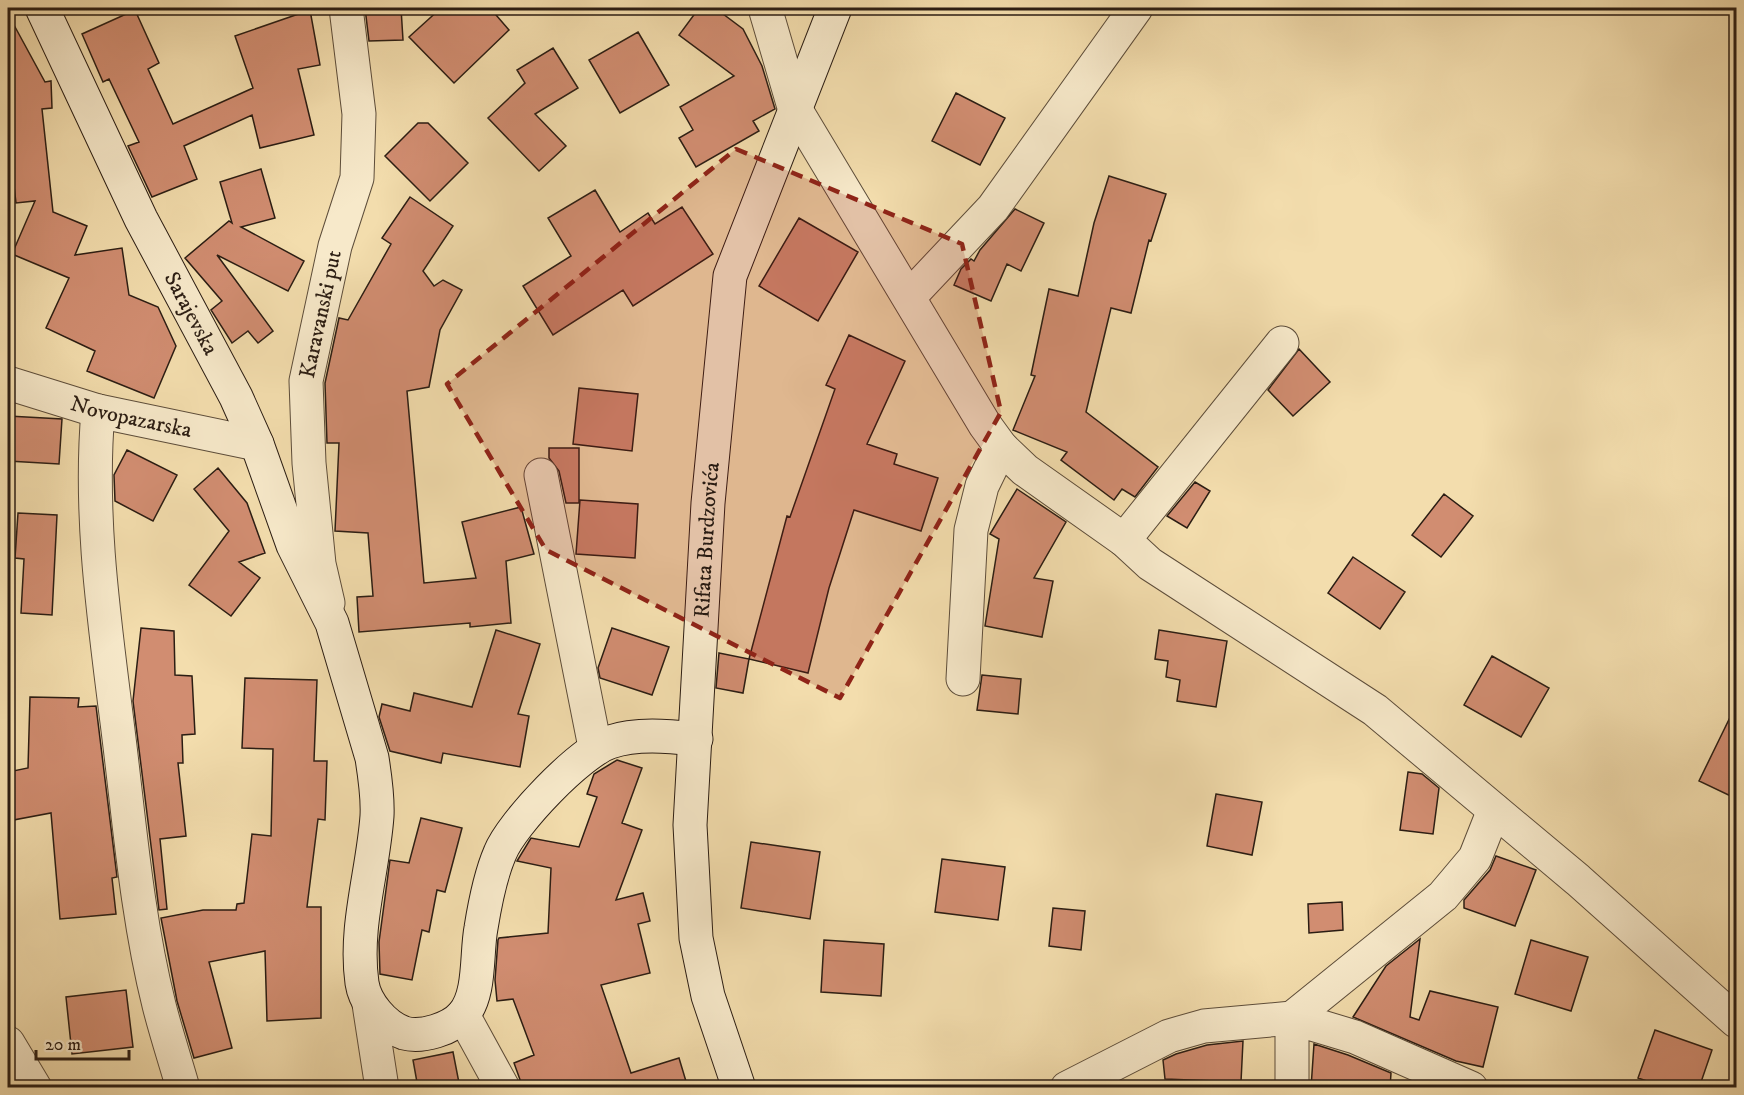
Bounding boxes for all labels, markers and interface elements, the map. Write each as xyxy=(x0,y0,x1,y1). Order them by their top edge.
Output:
street label: Karavanski put xyxy=(293,248,347,381)
street label: Sarajevska xyxy=(158,267,225,360)
street label: Novopazarska xyxy=(67,390,195,444)
street label: Rifata Burdzovića xyxy=(688,460,725,619)
scale bar xyxy=(36,1023,129,1061)
text: 20 m xyxy=(45,1034,81,1056)

